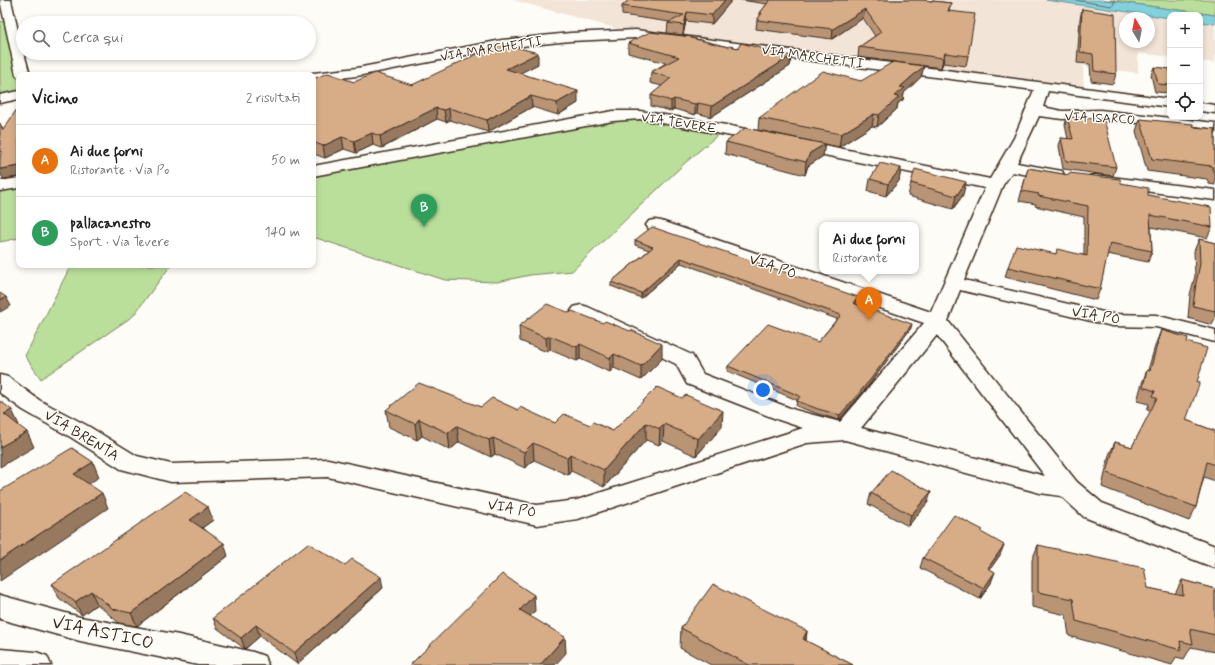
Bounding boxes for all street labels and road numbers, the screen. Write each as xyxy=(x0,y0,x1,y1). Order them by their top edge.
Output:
street label: VIA MARCHETTI xyxy=(439,33,544,66)
street label: VIA MARCHETTI xyxy=(761,42,865,73)
street label: VIA ISARCO xyxy=(1064,108,1136,129)
street label: VIA TEVERE xyxy=(640,109,718,138)
street label: VIA PO xyxy=(746,250,799,284)
street label: VIA PO xyxy=(1070,302,1122,330)
street label: VIA BRENTA xyxy=(40,406,123,466)
street label: VIA PO xyxy=(486,495,538,523)
street label: VIA ASTICO xyxy=(50,611,156,655)

